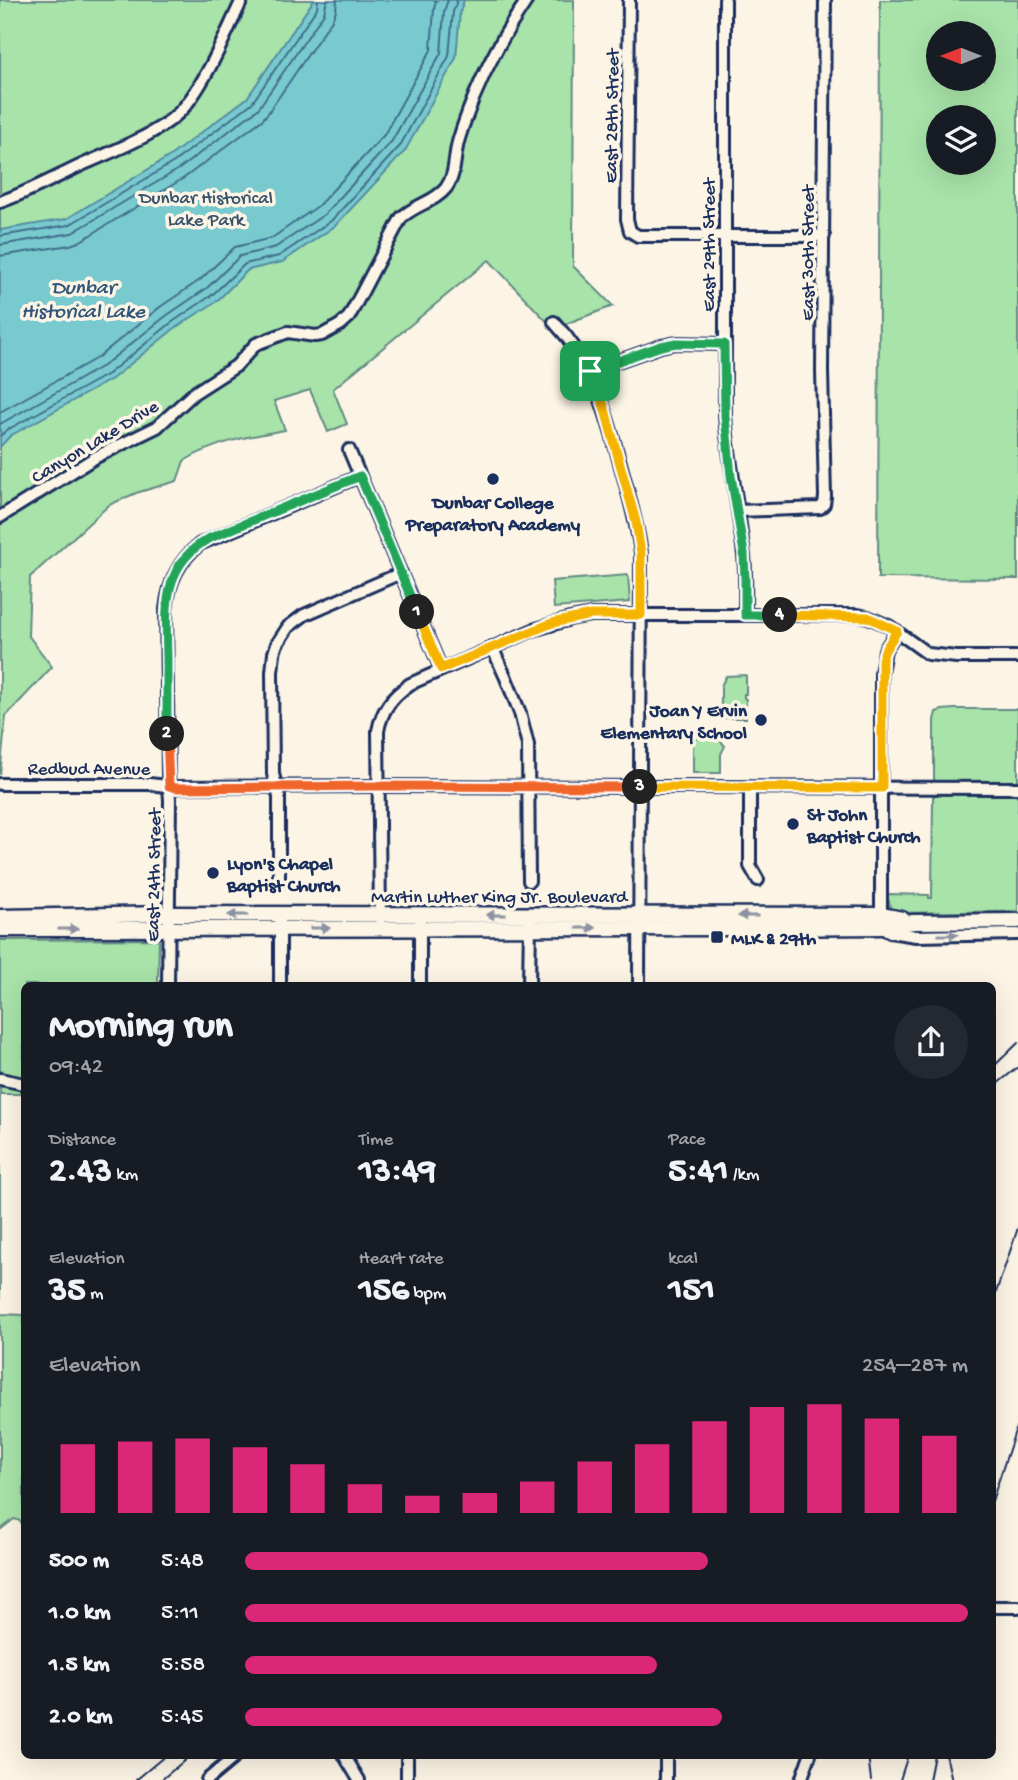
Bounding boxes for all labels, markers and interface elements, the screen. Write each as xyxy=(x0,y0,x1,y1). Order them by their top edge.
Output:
north arrow xyxy=(926,21,996,91)
map controls xyxy=(926,21,996,175)
street label: East 28th Street xyxy=(601,46,626,183)
button: layers xyxy=(926,105,996,175)
street label: East 29th Street xyxy=(699,176,722,312)
street label: East 30th Street xyxy=(798,183,821,321)
park label: Dunbar Historical Lake Park xyxy=(137,188,273,233)
water label: Dunbar Historical Lake xyxy=(21,277,146,326)
pin xyxy=(560,341,620,401)
icon: arrive xyxy=(571,352,609,390)
street label: Canyon Lake Drive xyxy=(28,396,164,490)
marker: Dunbar College Preparatory Academy xyxy=(485,471,501,487)
place label: Dunbar College Preparatory Academy xyxy=(405,493,581,538)
pin: 1 xyxy=(400,594,434,630)
pin: 4 xyxy=(762,598,798,632)
text: 1 xyxy=(413,600,420,623)
text: 4 xyxy=(775,603,784,626)
place label: Joan Y Ervin Elementary School xyxy=(601,701,748,746)
marker: Joan Y Ervin Elementary School xyxy=(753,712,769,728)
pin: 2 xyxy=(150,716,184,752)
text: 2 xyxy=(162,722,171,745)
street label: Redbud Avenue xyxy=(28,759,150,782)
pin: 3 xyxy=(622,770,658,804)
text: 3 xyxy=(635,775,644,798)
place label: St John Baptist Church xyxy=(806,805,921,850)
street label: East 24th Street xyxy=(143,806,168,942)
marker: St John Baptist Church xyxy=(785,816,801,832)
place label: Lyon's Chapel Baptist Church xyxy=(226,854,341,899)
marker: Lyon's Chapel Baptist Church xyxy=(205,865,221,881)
street label: Martin Luther King Jr. Boulevard xyxy=(371,887,629,910)
one-way arrow xyxy=(227,909,249,921)
one-way arrow xyxy=(484,909,506,921)
one-way arrow xyxy=(736,910,758,922)
one-way arrow xyxy=(309,922,331,934)
one-way arrow xyxy=(576,922,598,934)
one-way arrow xyxy=(57,923,79,935)
marker: MLK & 29th xyxy=(709,929,725,945)
place label: MLK & 29th xyxy=(731,929,817,952)
one-way arrow xyxy=(937,929,959,941)
button: share xyxy=(894,1005,968,1079)
text: Morning run xyxy=(49,1006,233,1050)
text: 09:42 xyxy=(49,1054,103,1081)
text: Distance xyxy=(49,1129,116,1152)
text: Time xyxy=(359,1129,393,1152)
text: Pace xyxy=(668,1129,706,1152)
text: 2.43 xyxy=(49,1152,112,1193)
text: 13:49 xyxy=(359,1152,436,1193)
text: 5:41 xyxy=(668,1152,728,1193)
text: km xyxy=(112,1164,138,1187)
text: /km xyxy=(728,1164,759,1187)
text: Elevation xyxy=(49,1248,125,1271)
text: Heart rate xyxy=(359,1248,444,1271)
text: kcal xyxy=(668,1248,698,1271)
text: 35 xyxy=(49,1271,86,1312)
text: 156 xyxy=(359,1271,409,1312)
text: 151 xyxy=(668,1271,715,1312)
text: m xyxy=(86,1283,104,1306)
text: bpm xyxy=(409,1283,446,1306)
text: Elevation xyxy=(49,1353,140,1380)
text: 254–287 m xyxy=(862,1353,968,1380)
text: 500 m xyxy=(49,1548,109,1575)
text: 5:48 xyxy=(161,1548,204,1575)
text: 1.0 km xyxy=(49,1600,111,1627)
text: 5:11 xyxy=(161,1600,199,1627)
text: 1.5 km xyxy=(49,1652,110,1679)
text: 5:58 xyxy=(161,1652,205,1679)
text: 2.0 km xyxy=(49,1704,113,1731)
text: 5:45 xyxy=(161,1704,203,1731)

